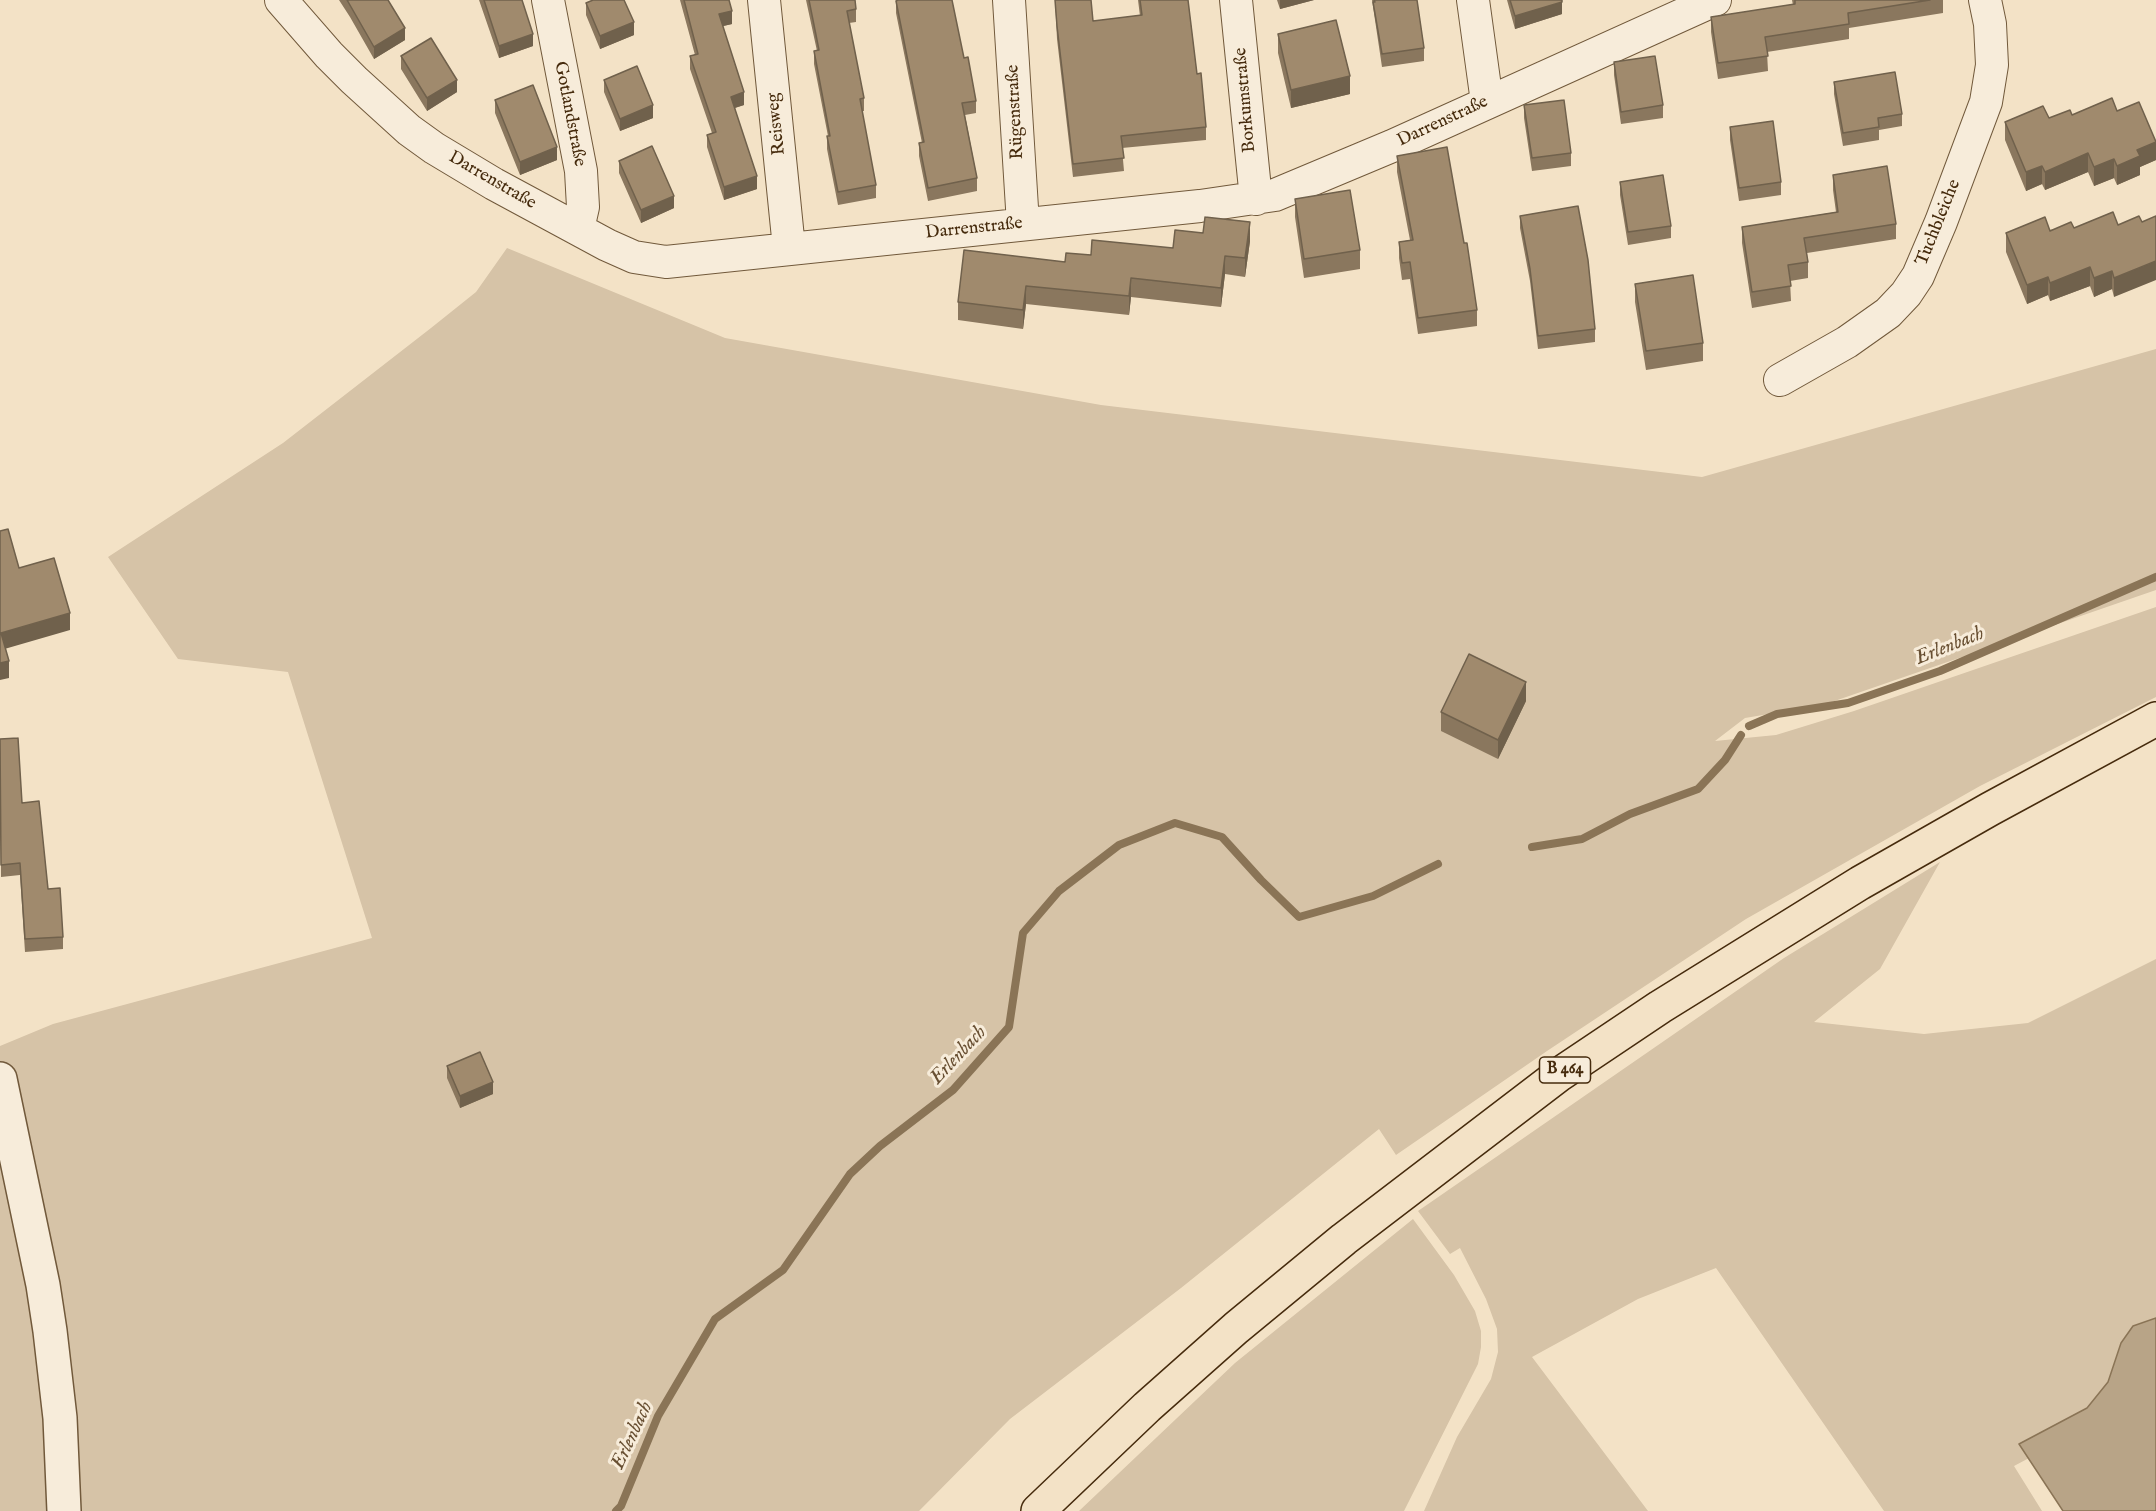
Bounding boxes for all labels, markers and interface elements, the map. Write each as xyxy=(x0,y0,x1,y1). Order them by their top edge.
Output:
street label: Borkumstraße xyxy=(1231,47,1261,153)
street label: Gotlandstraße xyxy=(548,60,590,168)
street label: Rügenstraße xyxy=(1003,64,1029,160)
street label: Reisweg xyxy=(763,92,791,156)
street label: Darrenstraße xyxy=(1394,92,1492,152)
street label: Darrenstraße xyxy=(444,147,540,215)
street label: Tuchbleiche xyxy=(1912,177,1966,269)
street label: Darrenstraße xyxy=(924,213,1024,245)
water label: Erlenbach xyxy=(1912,622,1988,672)
water label: Erlenbach xyxy=(926,1022,992,1090)
road number: B 464 xyxy=(1540,1057,1590,1083)
water label: Erlenbach xyxy=(607,1398,659,1474)

